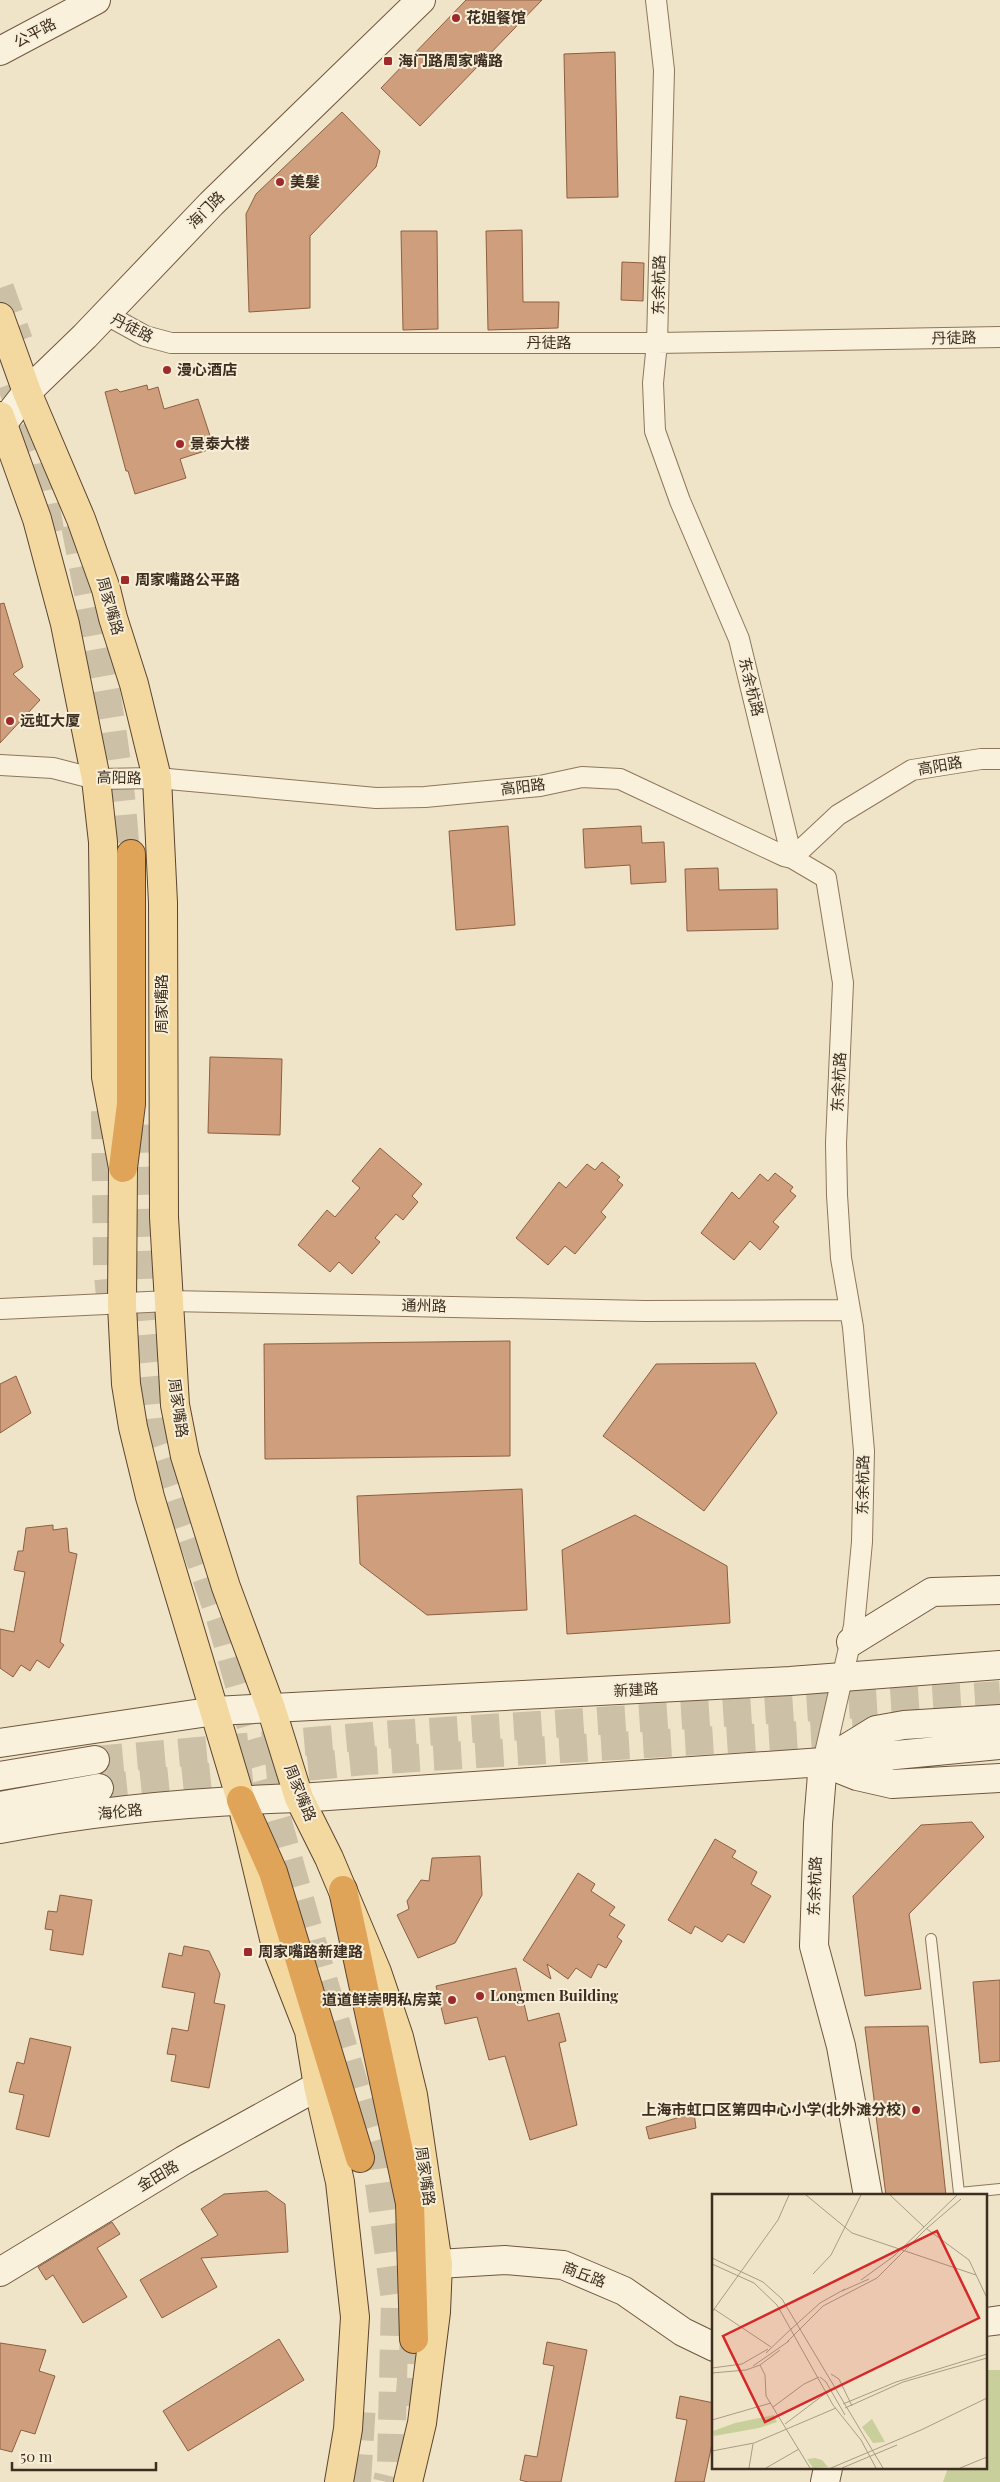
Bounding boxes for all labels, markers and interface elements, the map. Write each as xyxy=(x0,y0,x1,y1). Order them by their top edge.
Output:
place label: 花姐餐馆 xyxy=(466,7,526,27)
marker: 花姐餐馆 xyxy=(450,12,462,24)
street label: 公平路 xyxy=(10,13,59,52)
place label: 海门路周家嘴路 xyxy=(398,50,503,70)
marker: 海门路周家嘴路 xyxy=(382,55,394,67)
place label: 美髮 xyxy=(290,171,320,191)
marker: 美髮 xyxy=(274,176,286,188)
street label: 海门路 xyxy=(182,186,228,232)
street label: 东余杭路 xyxy=(647,255,669,315)
street label: 丹徒路 xyxy=(108,308,157,346)
street label: 丹徒路 xyxy=(931,327,977,347)
street label: 丹徒路 xyxy=(526,332,572,352)
place label: 漫心酒店 xyxy=(177,359,237,379)
marker: 漫心酒店 xyxy=(161,364,173,376)
place label: 景泰大楼 xyxy=(190,433,250,453)
marker: 景泰大楼 xyxy=(174,438,186,450)
place label: 周家嘴路公平路 xyxy=(135,569,240,589)
street label: 周家嘴路 xyxy=(93,574,129,637)
marker: 周家嘴路公平路 xyxy=(119,574,131,586)
street label: 东余杭路 xyxy=(735,655,769,718)
place label: 远虹大厦 xyxy=(20,710,80,730)
marker: 远虹大厦 xyxy=(4,715,16,727)
street label: 高阳路 xyxy=(916,751,964,779)
street label: 高阳路 xyxy=(96,767,142,787)
street label: 高阳路 xyxy=(499,773,546,799)
street label: 周家嘴路 xyxy=(151,974,171,1034)
street label: 东余杭路 xyxy=(826,1051,850,1112)
street label: 通州路 xyxy=(401,1295,447,1315)
street label: 周家嘴路 xyxy=(165,1377,193,1439)
street label: 东余杭路 xyxy=(851,1455,873,1515)
street label: 新建路 xyxy=(613,1678,659,1700)
street label: 周家嘴路 xyxy=(280,1761,321,1824)
street label: 海伦路 xyxy=(96,1799,143,1823)
street label: 东余杭路 xyxy=(803,1856,825,1916)
place label: 周家嘴路新建路 xyxy=(258,1941,363,1961)
marker: 周家嘴路新建路 xyxy=(242,1946,254,1958)
place label: Longmen Building xyxy=(490,1985,619,2005)
place label: 道道鲜崇明私房菜 xyxy=(322,1989,442,2009)
marker: Longmen Building xyxy=(474,1990,486,2002)
marker: 道道鲜崇明私房菜 xyxy=(446,1994,458,2006)
place label: 上海市虹口区第四中心小学(北外滩分校) xyxy=(641,2099,906,2119)
marker: 上海市虹口区第四中心小学(北外滩分校) xyxy=(910,2104,922,2116)
street label: 周家嘴路 xyxy=(412,2145,440,2207)
street label: 金田路 xyxy=(133,2155,182,2195)
inset map xyxy=(712,2194,988,2470)
street label: 商丘路 xyxy=(560,2257,609,2291)
scale bar xyxy=(12,2440,156,2472)
text: 50 m xyxy=(20,2446,53,2466)

